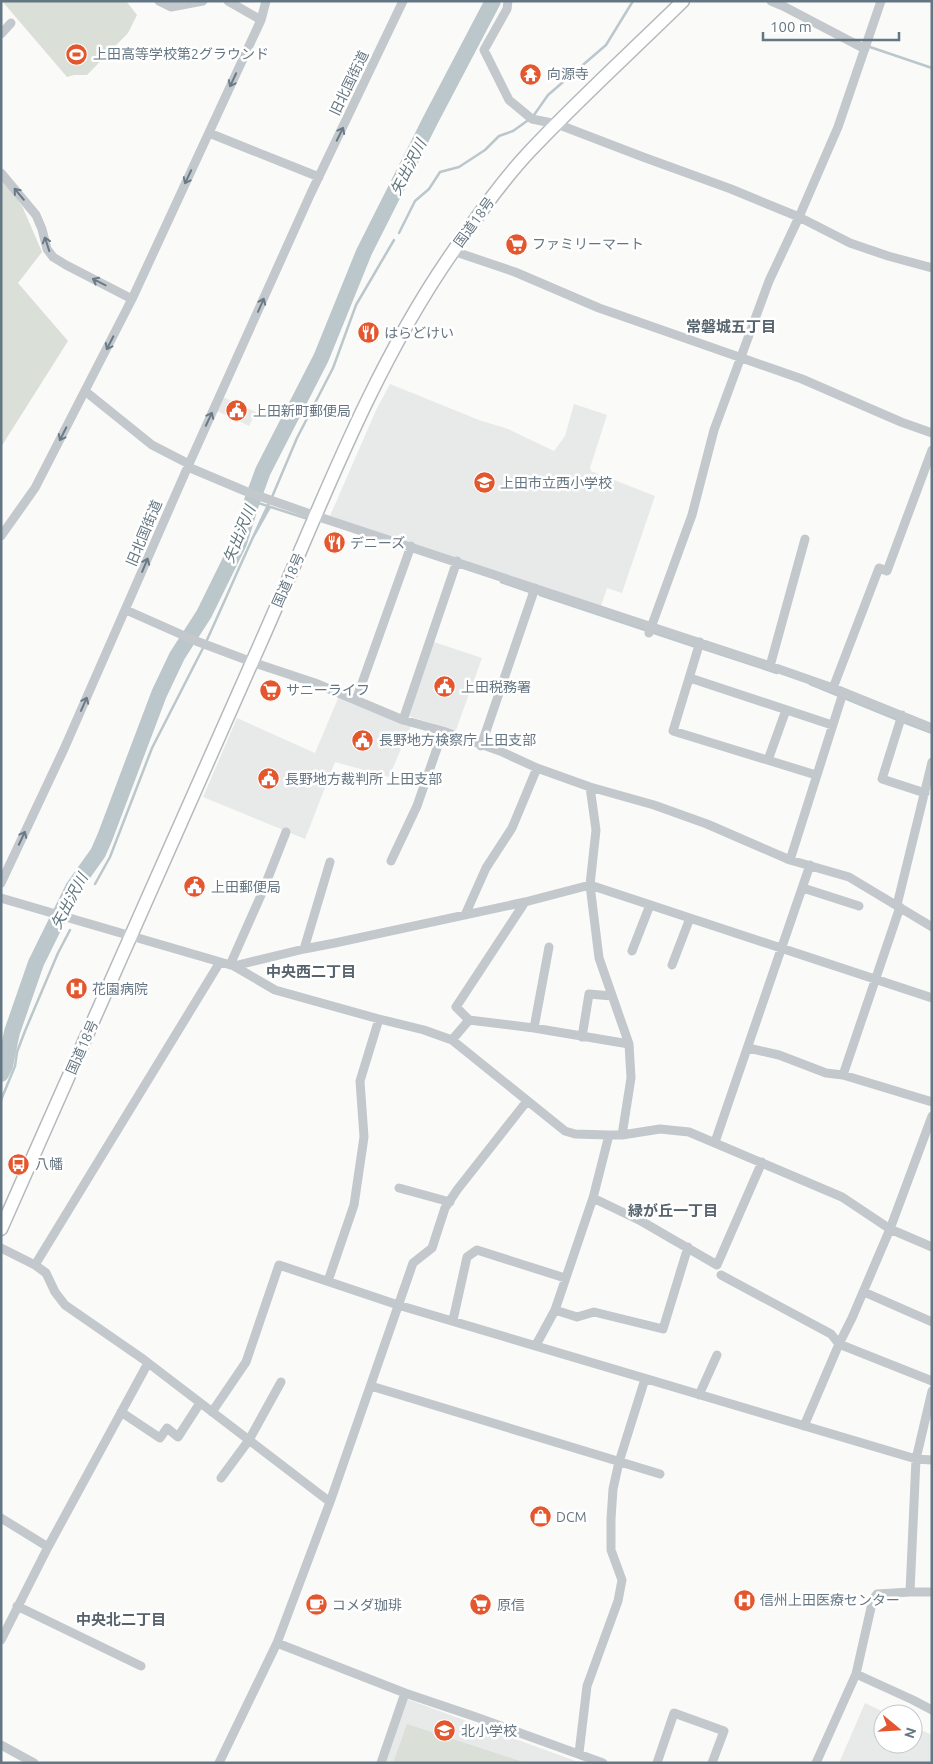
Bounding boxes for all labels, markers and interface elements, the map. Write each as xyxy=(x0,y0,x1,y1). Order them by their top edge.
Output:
scale bar xyxy=(763,10,899,42)
text: 100 m xyxy=(770,18,812,35)
sports icon: 上田高等学校第2グラウンド xyxy=(65,42,89,66)
place label: 上田高等学校第2グラウンド xyxy=(93,46,269,62)
street label: 旧北国街道 xyxy=(326,48,372,118)
temple icon: 向源寺 xyxy=(519,62,543,86)
place label: 向源寺 xyxy=(547,66,589,82)
one-way arrow xyxy=(228,72,237,87)
one-way arrow xyxy=(335,126,345,141)
water label: 矢出沢川 xyxy=(387,135,430,198)
one-way arrow xyxy=(183,169,192,184)
one-way arrow xyxy=(14,188,25,201)
street label: 国道18号 xyxy=(451,194,497,250)
supermarket icon: ファミリーマート xyxy=(504,232,528,256)
one-way arrow xyxy=(41,236,51,252)
place label: ファミリーマート xyxy=(532,236,644,252)
one-way arrow xyxy=(92,277,107,286)
one-way arrow xyxy=(257,298,267,313)
district label: 常磐城五丁目 xyxy=(686,318,776,335)
restaurant icon: はらどけい xyxy=(356,321,380,345)
place label: はらどけい xyxy=(384,325,454,341)
one-way arrow xyxy=(105,335,114,350)
public building icon: 上田新町郵便局 xyxy=(225,399,249,423)
place label: 上田新町郵便局 xyxy=(253,403,351,419)
one-way arrow xyxy=(205,412,215,427)
one-way arrow xyxy=(58,426,67,441)
school or university icon: 上田市立西小学校 xyxy=(472,471,496,495)
place label: 上田市立西小学校 xyxy=(500,475,612,491)
street label: 旧北国街道 xyxy=(123,498,165,568)
water label: 矢出沢川 xyxy=(220,501,259,565)
restaurant icon: デニーズ xyxy=(322,531,346,555)
place label: デニーズ xyxy=(350,535,405,551)
street label: 国道18号 xyxy=(269,550,307,610)
one-way arrow xyxy=(141,558,151,573)
public building icon: 上田税務署 xyxy=(433,675,457,699)
supermarket icon: サニーライフ xyxy=(258,678,282,702)
place label: 上田税務署 xyxy=(461,679,531,695)
place label: サニーライフ xyxy=(286,682,370,698)
one-way arrow xyxy=(79,697,89,712)
public building icon: 長野地方検察庁 上田支部 xyxy=(351,728,375,752)
place label: 長野地方検察庁 上田支部 xyxy=(379,732,536,748)
public building icon: 長野地方裁判所 上田支部 xyxy=(257,767,281,791)
place label: 長野地方裁判所 上田支部 xyxy=(285,771,442,787)
one-way arrow xyxy=(18,831,27,846)
water label: 矢出沢川 xyxy=(47,869,92,931)
public building icon: 上田郵便局 xyxy=(183,875,207,899)
place label: 上田郵便局 xyxy=(211,879,281,895)
district label: 中央西二丁目 xyxy=(266,963,356,980)
hospital icon: 花園病院 xyxy=(64,977,88,1001)
place label: 花園病院 xyxy=(92,981,148,997)
street label: 国道18号 xyxy=(63,1017,101,1077)
bus stop icon: 八幡 xyxy=(7,1152,31,1176)
place label: 八幡 xyxy=(35,1156,63,1172)
district label: 緑が丘一丁目 xyxy=(628,1202,718,1219)
shop icon: DCM xyxy=(528,1505,552,1529)
place label: DCM xyxy=(556,1509,587,1525)
hospital icon: 信州上田医療センター xyxy=(732,1588,756,1612)
place label: 信州上田医療センター xyxy=(760,1592,900,1608)
cafe icon: コメダ珈琲 xyxy=(304,1593,328,1617)
supermarket icon: 原信 xyxy=(469,1593,493,1617)
place label: コメダ珈琲 xyxy=(332,1597,402,1613)
place label: 原信 xyxy=(497,1597,525,1613)
district label: 中央北二丁目 xyxy=(76,1611,166,1628)
north arrow xyxy=(873,1704,923,1754)
school or university icon: 北小学校 xyxy=(433,1719,457,1743)
place label: 北小学校 xyxy=(461,1723,517,1739)
text: N xyxy=(901,1726,920,1740)

